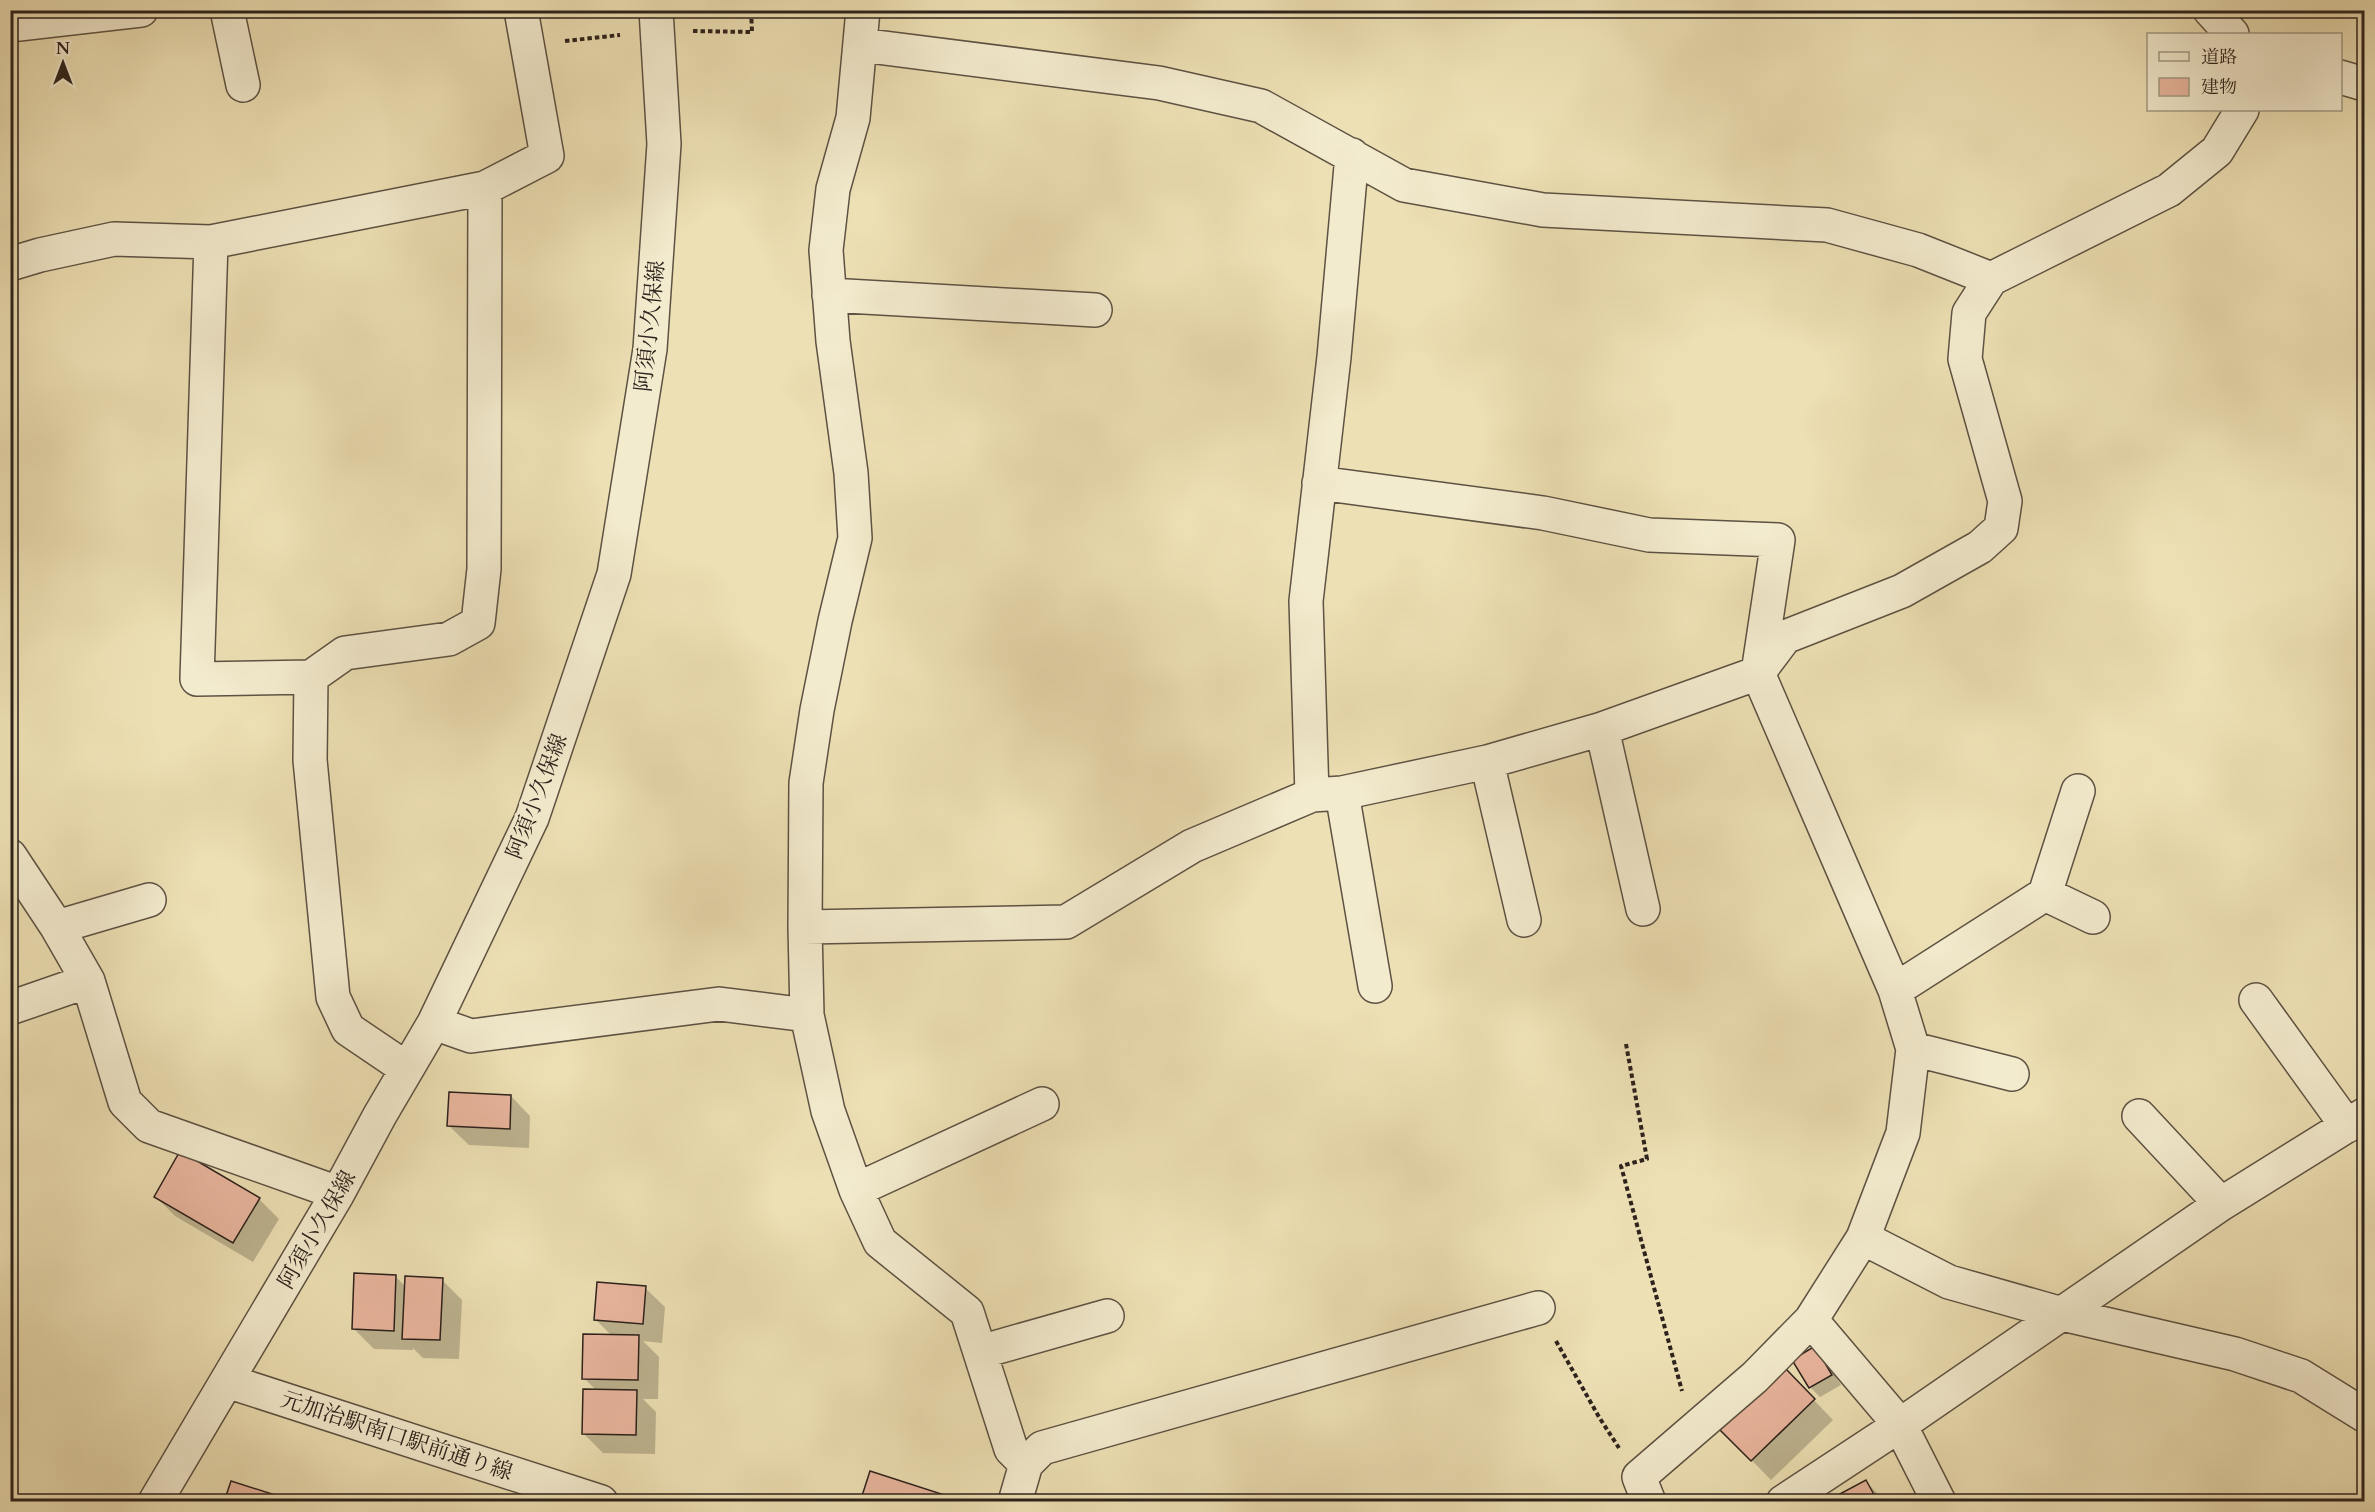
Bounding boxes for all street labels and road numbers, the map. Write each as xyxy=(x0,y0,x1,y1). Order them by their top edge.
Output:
street label: 阿須小久保線 xyxy=(628,259,672,393)
street label: 阿須小久保線 xyxy=(499,729,575,863)
street label: 阿須小久保線 xyxy=(271,1165,363,1294)
street label: 元加治駅南口駅前通り線 xyxy=(277,1384,516,1488)

